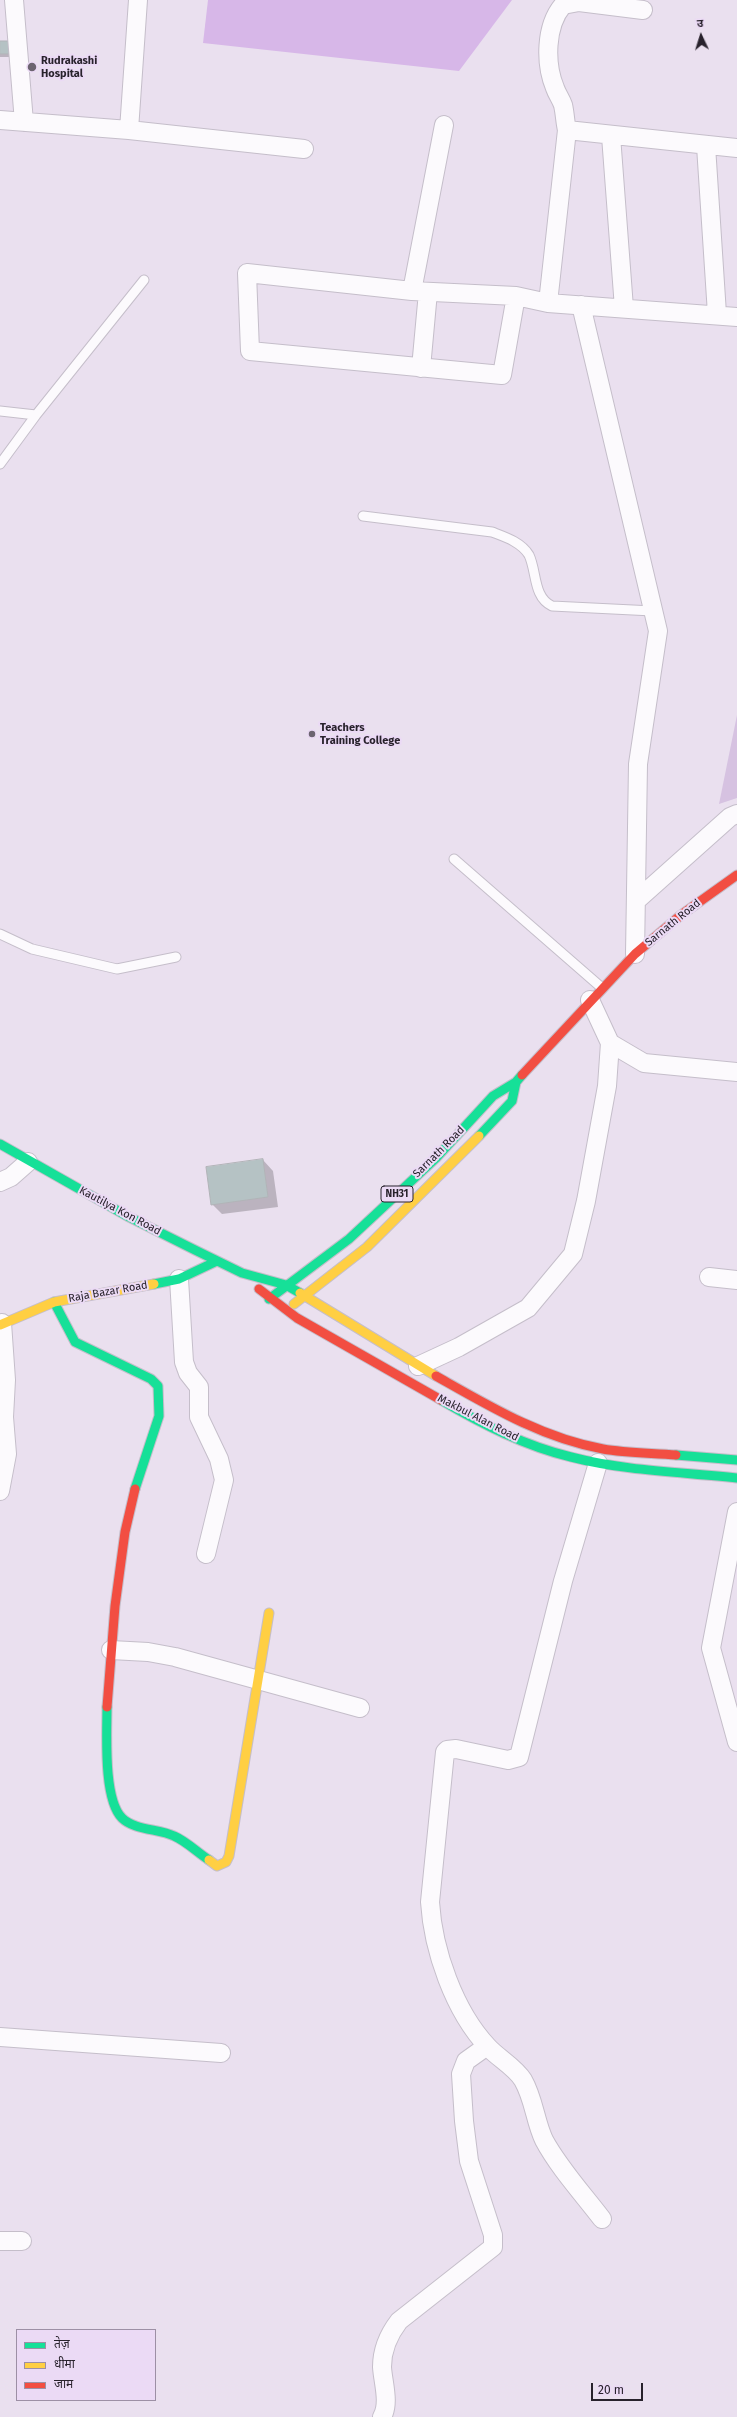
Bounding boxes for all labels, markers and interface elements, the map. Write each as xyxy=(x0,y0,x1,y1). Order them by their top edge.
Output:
north arrow xyxy=(681,16,721,56)
text: उ xyxy=(696,17,704,30)
place label: Rudrakashi Hospital xyxy=(41,54,97,80)
marker: Rudrakashi Hospital xyxy=(26,61,38,73)
place label: Teachers Training College xyxy=(320,721,400,747)
marker: Teachers Training College xyxy=(307,729,317,739)
street label: Sarnath Road xyxy=(643,897,703,949)
street label: Sarnath Road xyxy=(411,1124,467,1180)
street label: Kautilya Kon Road xyxy=(77,1184,163,1238)
road number: NH31 xyxy=(381,1186,413,1202)
street label: Raja Bazar Road xyxy=(67,1279,149,1305)
street label: Makbul Alan Road xyxy=(435,1392,521,1444)
legend xyxy=(16,2329,156,2401)
text: तेज़ xyxy=(54,2337,70,2351)
text: धीमा xyxy=(54,2357,75,2371)
scale bar xyxy=(593,2375,645,2401)
text: जाम xyxy=(54,2377,73,2391)
text: 20 m xyxy=(598,2383,624,2397)

